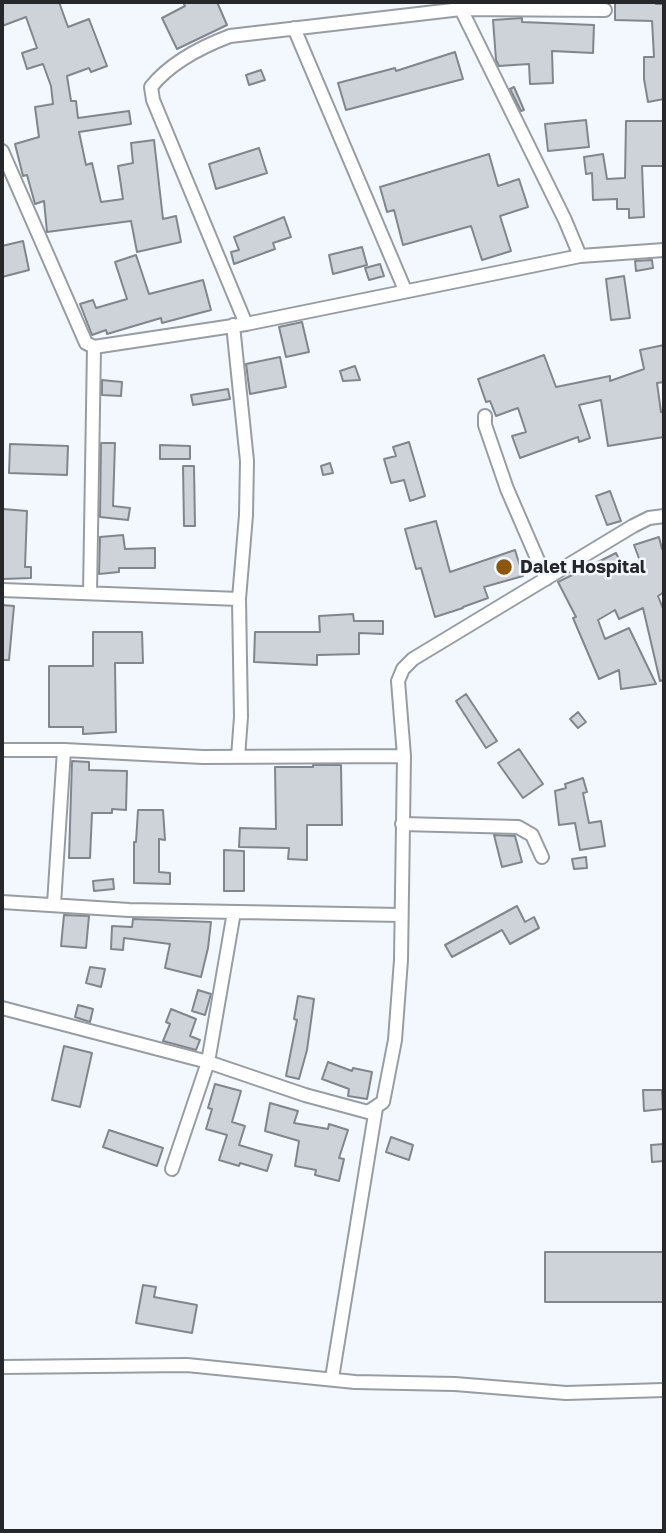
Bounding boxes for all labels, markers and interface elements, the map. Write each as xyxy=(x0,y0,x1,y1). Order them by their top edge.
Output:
place label: Dalet Hospital xyxy=(520,556,646,578)
marker: Dalet Hospital xyxy=(494,557,514,577)

